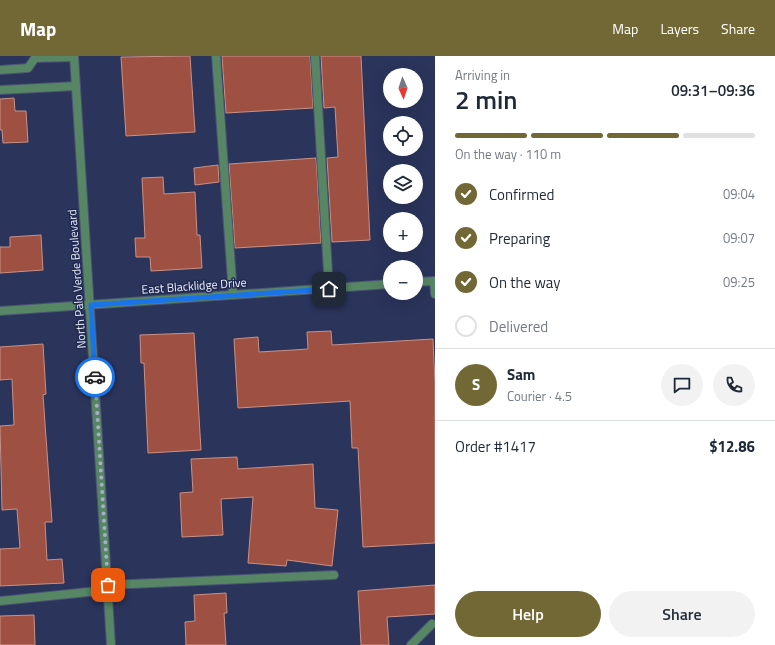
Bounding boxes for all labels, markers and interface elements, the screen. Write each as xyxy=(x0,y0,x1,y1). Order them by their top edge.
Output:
text: Map xyxy=(20,14,56,43)
text: Map xyxy=(612,18,638,39)
text: Layers xyxy=(660,18,699,39)
text: Share xyxy=(721,18,755,39)
text: Arriving in xyxy=(455,65,510,85)
north arrow xyxy=(383,68,423,108)
map controls xyxy=(383,68,423,300)
text: 09:31–09:36 xyxy=(671,79,755,102)
text: 2 min xyxy=(455,80,518,119)
button: locate xyxy=(383,116,423,156)
text: On the way · 110 m xyxy=(455,144,561,164)
button: layers xyxy=(383,164,423,204)
icon: check xyxy=(455,183,477,205)
text: Confirmed xyxy=(489,183,554,206)
text: 09:04 xyxy=(723,184,755,204)
street label: North Palo Verde Boulevard xyxy=(62,209,91,349)
button: + xyxy=(383,212,423,252)
icon: check xyxy=(455,227,477,249)
text: Preparing xyxy=(489,227,550,250)
text: 09:07 xyxy=(723,228,755,248)
button: − xyxy=(383,260,423,300)
icon: check xyxy=(455,271,477,293)
text: On the way xyxy=(489,271,561,294)
street label: East Blacklidge Drive xyxy=(141,272,247,299)
pin xyxy=(312,272,346,306)
text: 09:25 xyxy=(723,272,755,292)
icon: home xyxy=(318,278,340,300)
text: Delivered xyxy=(489,315,548,338)
courier xyxy=(75,357,115,397)
text: Sam xyxy=(507,363,535,386)
button: chat xyxy=(661,364,703,406)
button: phone xyxy=(713,364,755,406)
icon: car xyxy=(84,366,106,388)
text: S xyxy=(472,373,480,396)
text: Courier · 4.5 xyxy=(507,386,572,406)
text: Order #1417 xyxy=(455,435,536,458)
text: $12.86 xyxy=(709,435,755,458)
pin xyxy=(91,568,125,602)
icon: bag xyxy=(97,574,119,596)
button: Help xyxy=(455,591,601,637)
button: Share xyxy=(609,591,755,637)

